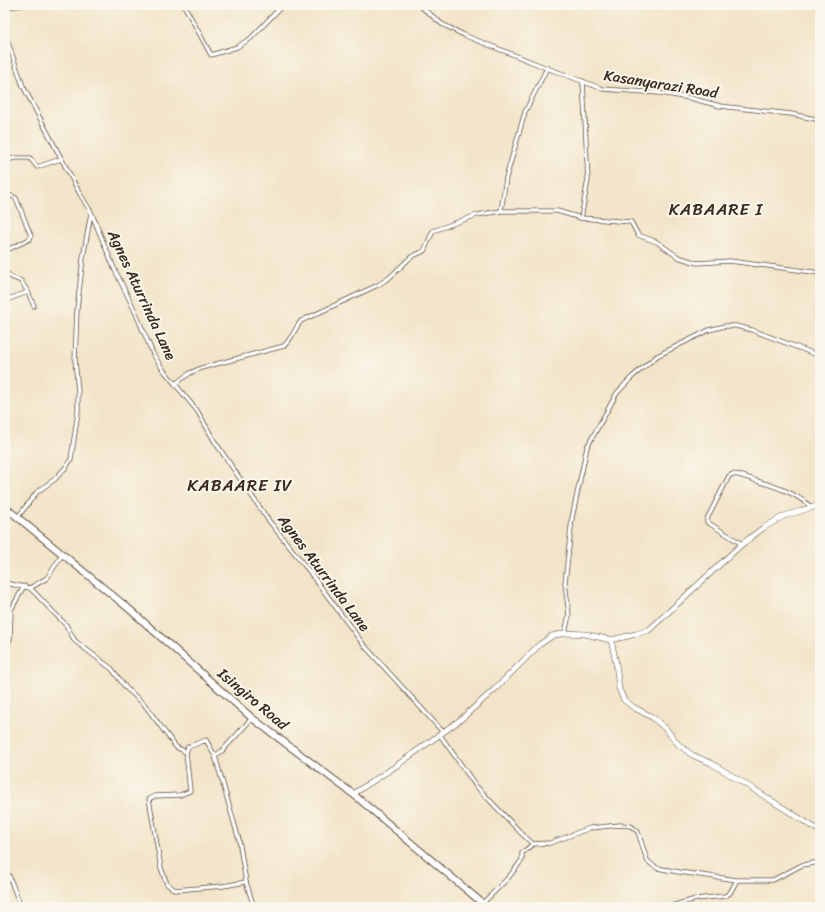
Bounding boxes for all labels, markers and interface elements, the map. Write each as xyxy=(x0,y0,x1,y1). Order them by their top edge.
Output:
street label: Kasanyarazi Road xyxy=(602,62,721,106)
district label: KABAARE I xyxy=(669,194,763,224)
street label: Agnes Aturrinda Lane xyxy=(100,225,184,365)
district label: KABAARE IV xyxy=(187,470,293,500)
street label: Agnes Aturrinda Lane xyxy=(270,508,377,637)
street label: Isingiro Road xyxy=(211,661,295,737)

